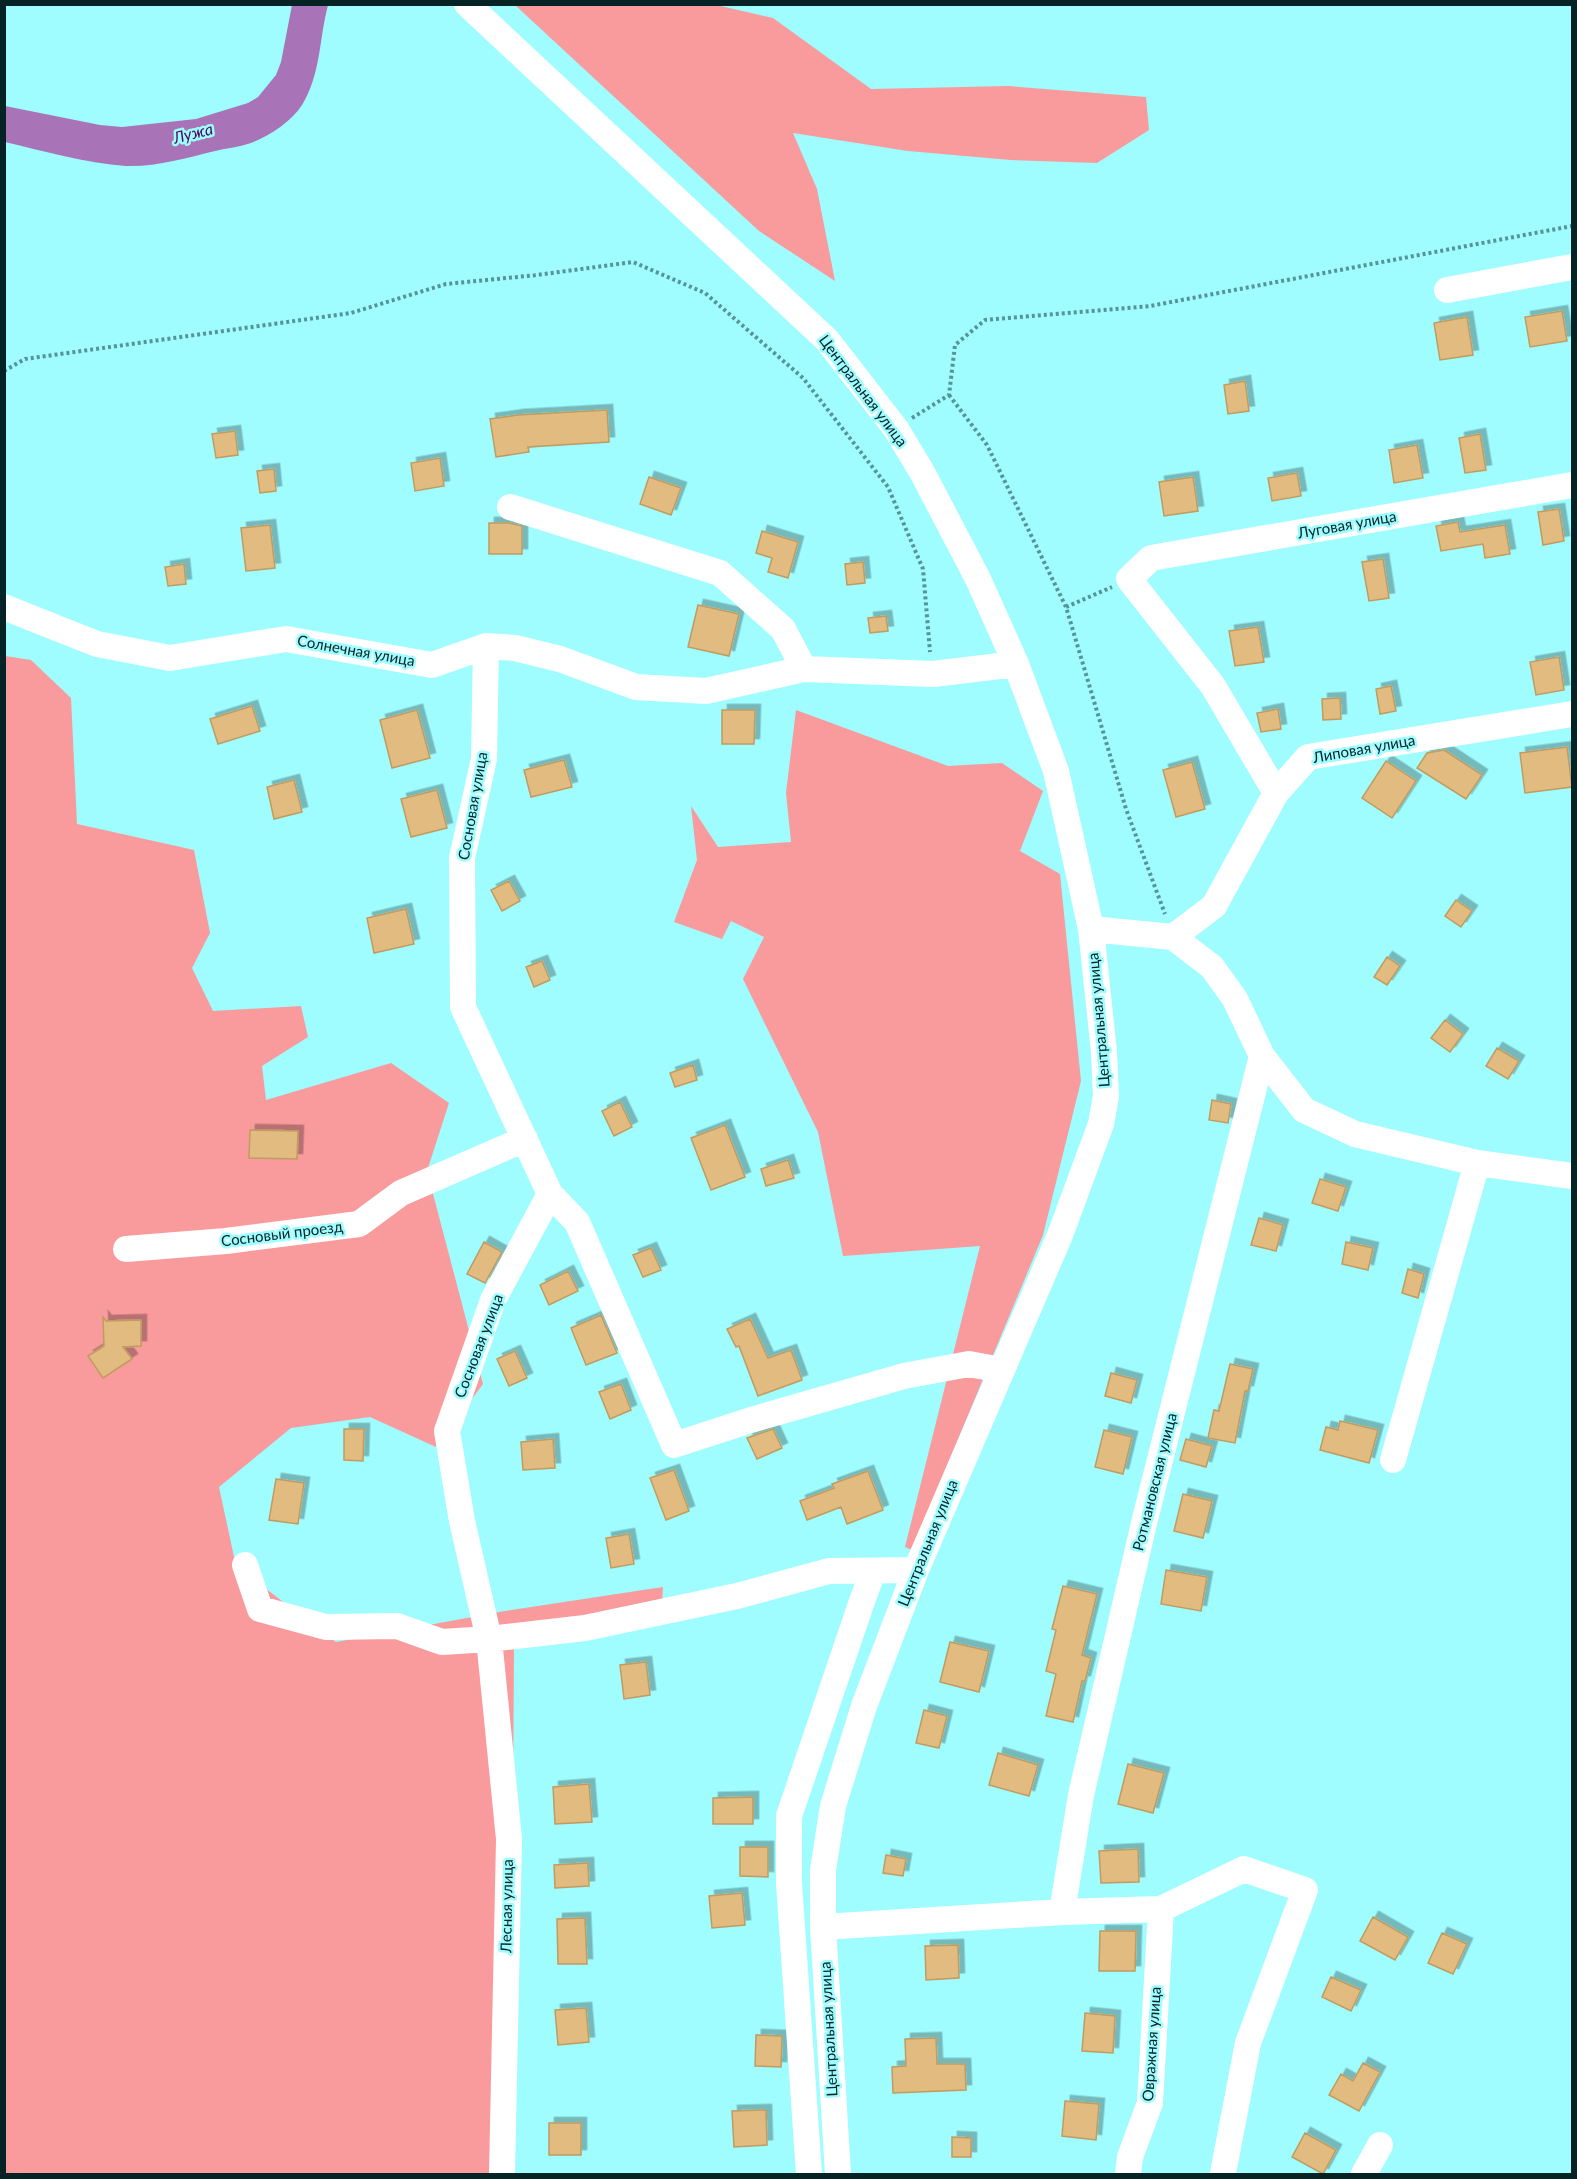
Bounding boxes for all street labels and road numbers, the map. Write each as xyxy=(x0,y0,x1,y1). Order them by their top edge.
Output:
street label: Центральная улица xyxy=(816,331,912,450)
street label: Луговая улица xyxy=(1295,506,1398,542)
street label: Солнечная улица xyxy=(296,631,416,669)
street label: Липовая улица xyxy=(1310,730,1416,766)
street label: Сосновая улица xyxy=(454,750,490,861)
street label: Центральная улица xyxy=(1083,952,1113,1088)
street label: Сосновый проезд xyxy=(220,1217,344,1249)
street label: Сосновая улица xyxy=(450,1291,506,1400)
street label: Ротмановская улица xyxy=(1128,1411,1180,1553)
street label: Центральная улица xyxy=(893,1477,961,1609)
street label: Лесная улица xyxy=(496,1859,516,1954)
street label: Центральная улица xyxy=(815,1961,841,2097)
street label: Овражная улица xyxy=(1138,1986,1164,2102)

